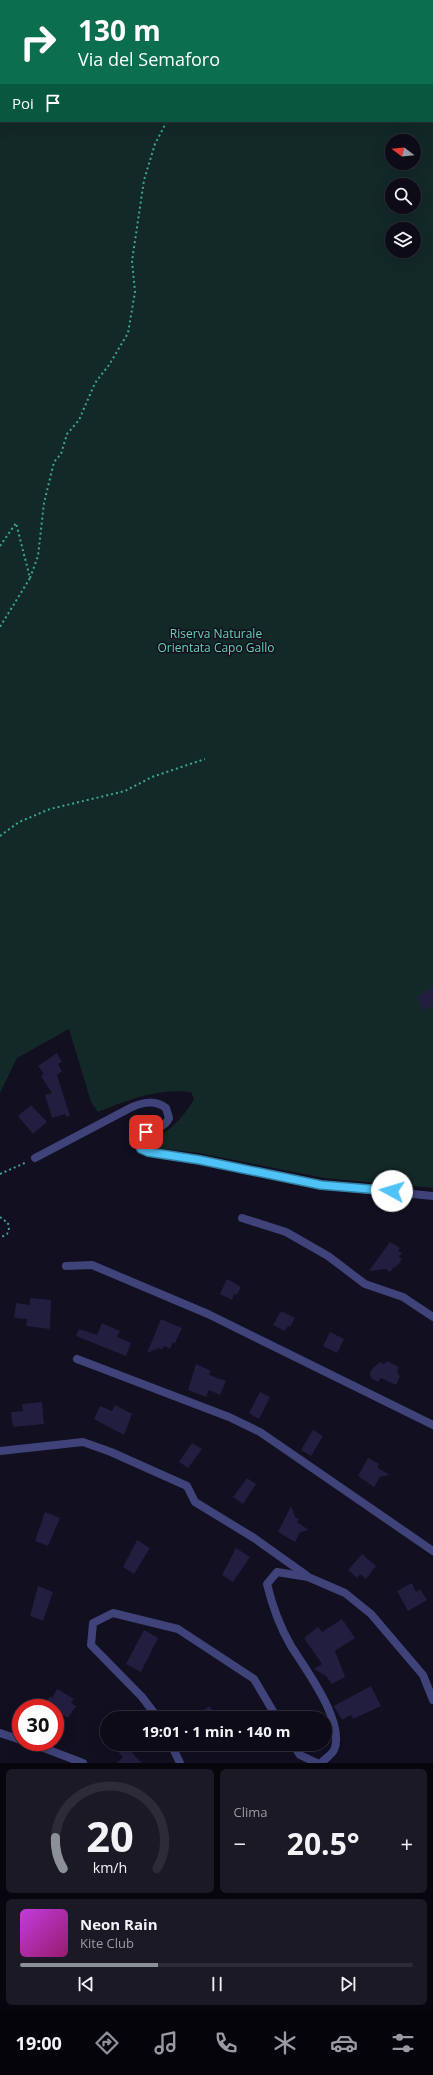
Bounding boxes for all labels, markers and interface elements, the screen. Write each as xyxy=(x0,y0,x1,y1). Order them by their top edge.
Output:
text: 130 m xyxy=(78,11,161,49)
icon: right xyxy=(12,16,64,68)
text: Via del Semaforo xyxy=(78,47,220,71)
icon: arrive xyxy=(42,92,64,114)
text: Poi xyxy=(12,93,34,113)
north arrow xyxy=(385,134,421,170)
map controls xyxy=(385,134,421,258)
button: search xyxy=(385,178,421,214)
button: layers xyxy=(385,222,421,258)
park label: Riserva Naturale Orientata Capo Gallo xyxy=(158,625,274,656)
pin xyxy=(129,1115,163,1149)
icon: arrive xyxy=(135,1121,157,1143)
position arrow xyxy=(371,1170,413,1212)
speed limit sign: 30 xyxy=(12,1699,64,1751)
text: 19:01 · 1 min · 140 m xyxy=(142,1721,290,1741)
text: Clima xyxy=(234,1803,268,1821)
text: 20 xyxy=(86,1808,134,1864)
text: 20.5° xyxy=(287,1823,360,1864)
text: − xyxy=(234,1828,246,1858)
text: + xyxy=(400,1828,413,1858)
text: km/h xyxy=(92,1858,127,1877)
text: Neon Rain xyxy=(80,1914,158,1934)
text: Kite Club xyxy=(80,1934,134,1952)
icon: previous xyxy=(75,1973,97,1995)
icon: pause xyxy=(206,1973,228,1995)
icon: next xyxy=(337,1973,359,1995)
icon: directions xyxy=(93,2029,121,2057)
icon: music xyxy=(152,2029,180,2057)
icon: phone xyxy=(212,2029,240,2057)
icon: climate xyxy=(271,2029,299,2057)
icon: car xyxy=(330,2029,358,2057)
icon: filters xyxy=(389,2029,417,2057)
text: 19:00 xyxy=(16,2031,62,2055)

